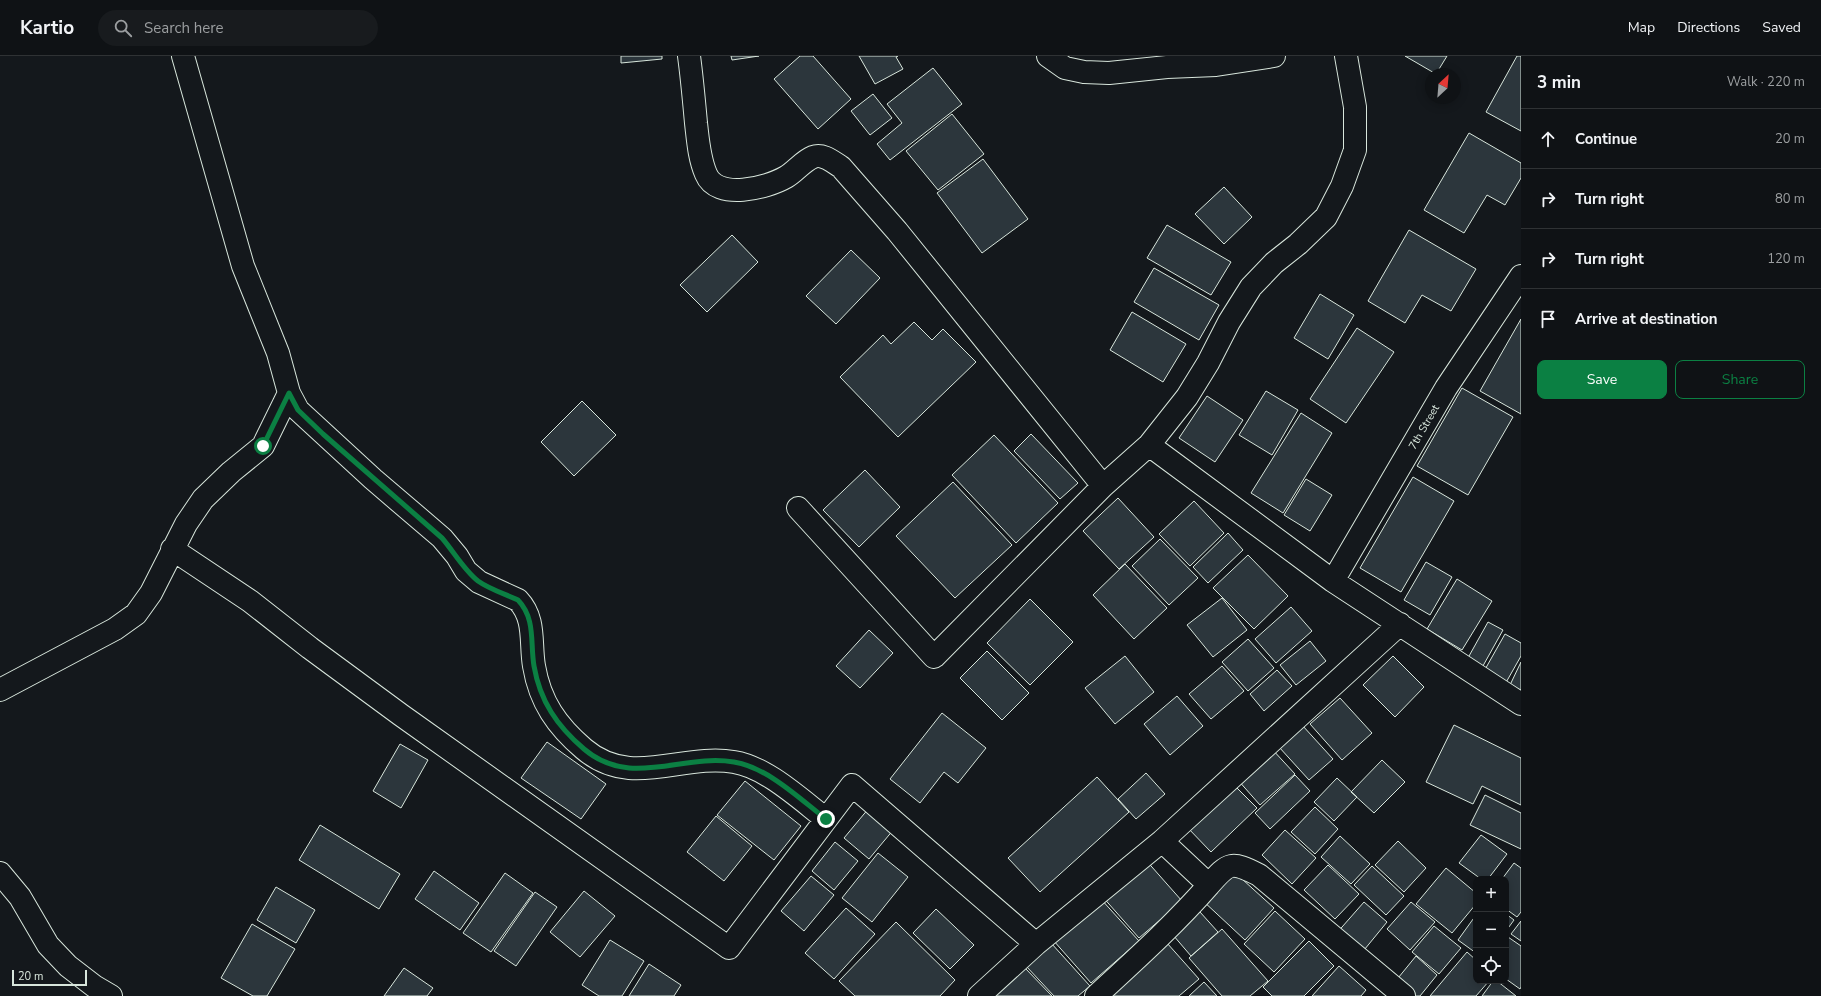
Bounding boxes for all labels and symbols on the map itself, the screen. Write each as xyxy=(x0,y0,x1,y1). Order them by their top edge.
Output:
north arrow xyxy=(1425,68,1461,104)
street label: 7th Street xyxy=(1405,402,1443,452)
route start xyxy=(254,437,272,455)
route end xyxy=(817,810,835,828)
scale bar xyxy=(12,968,87,987)

